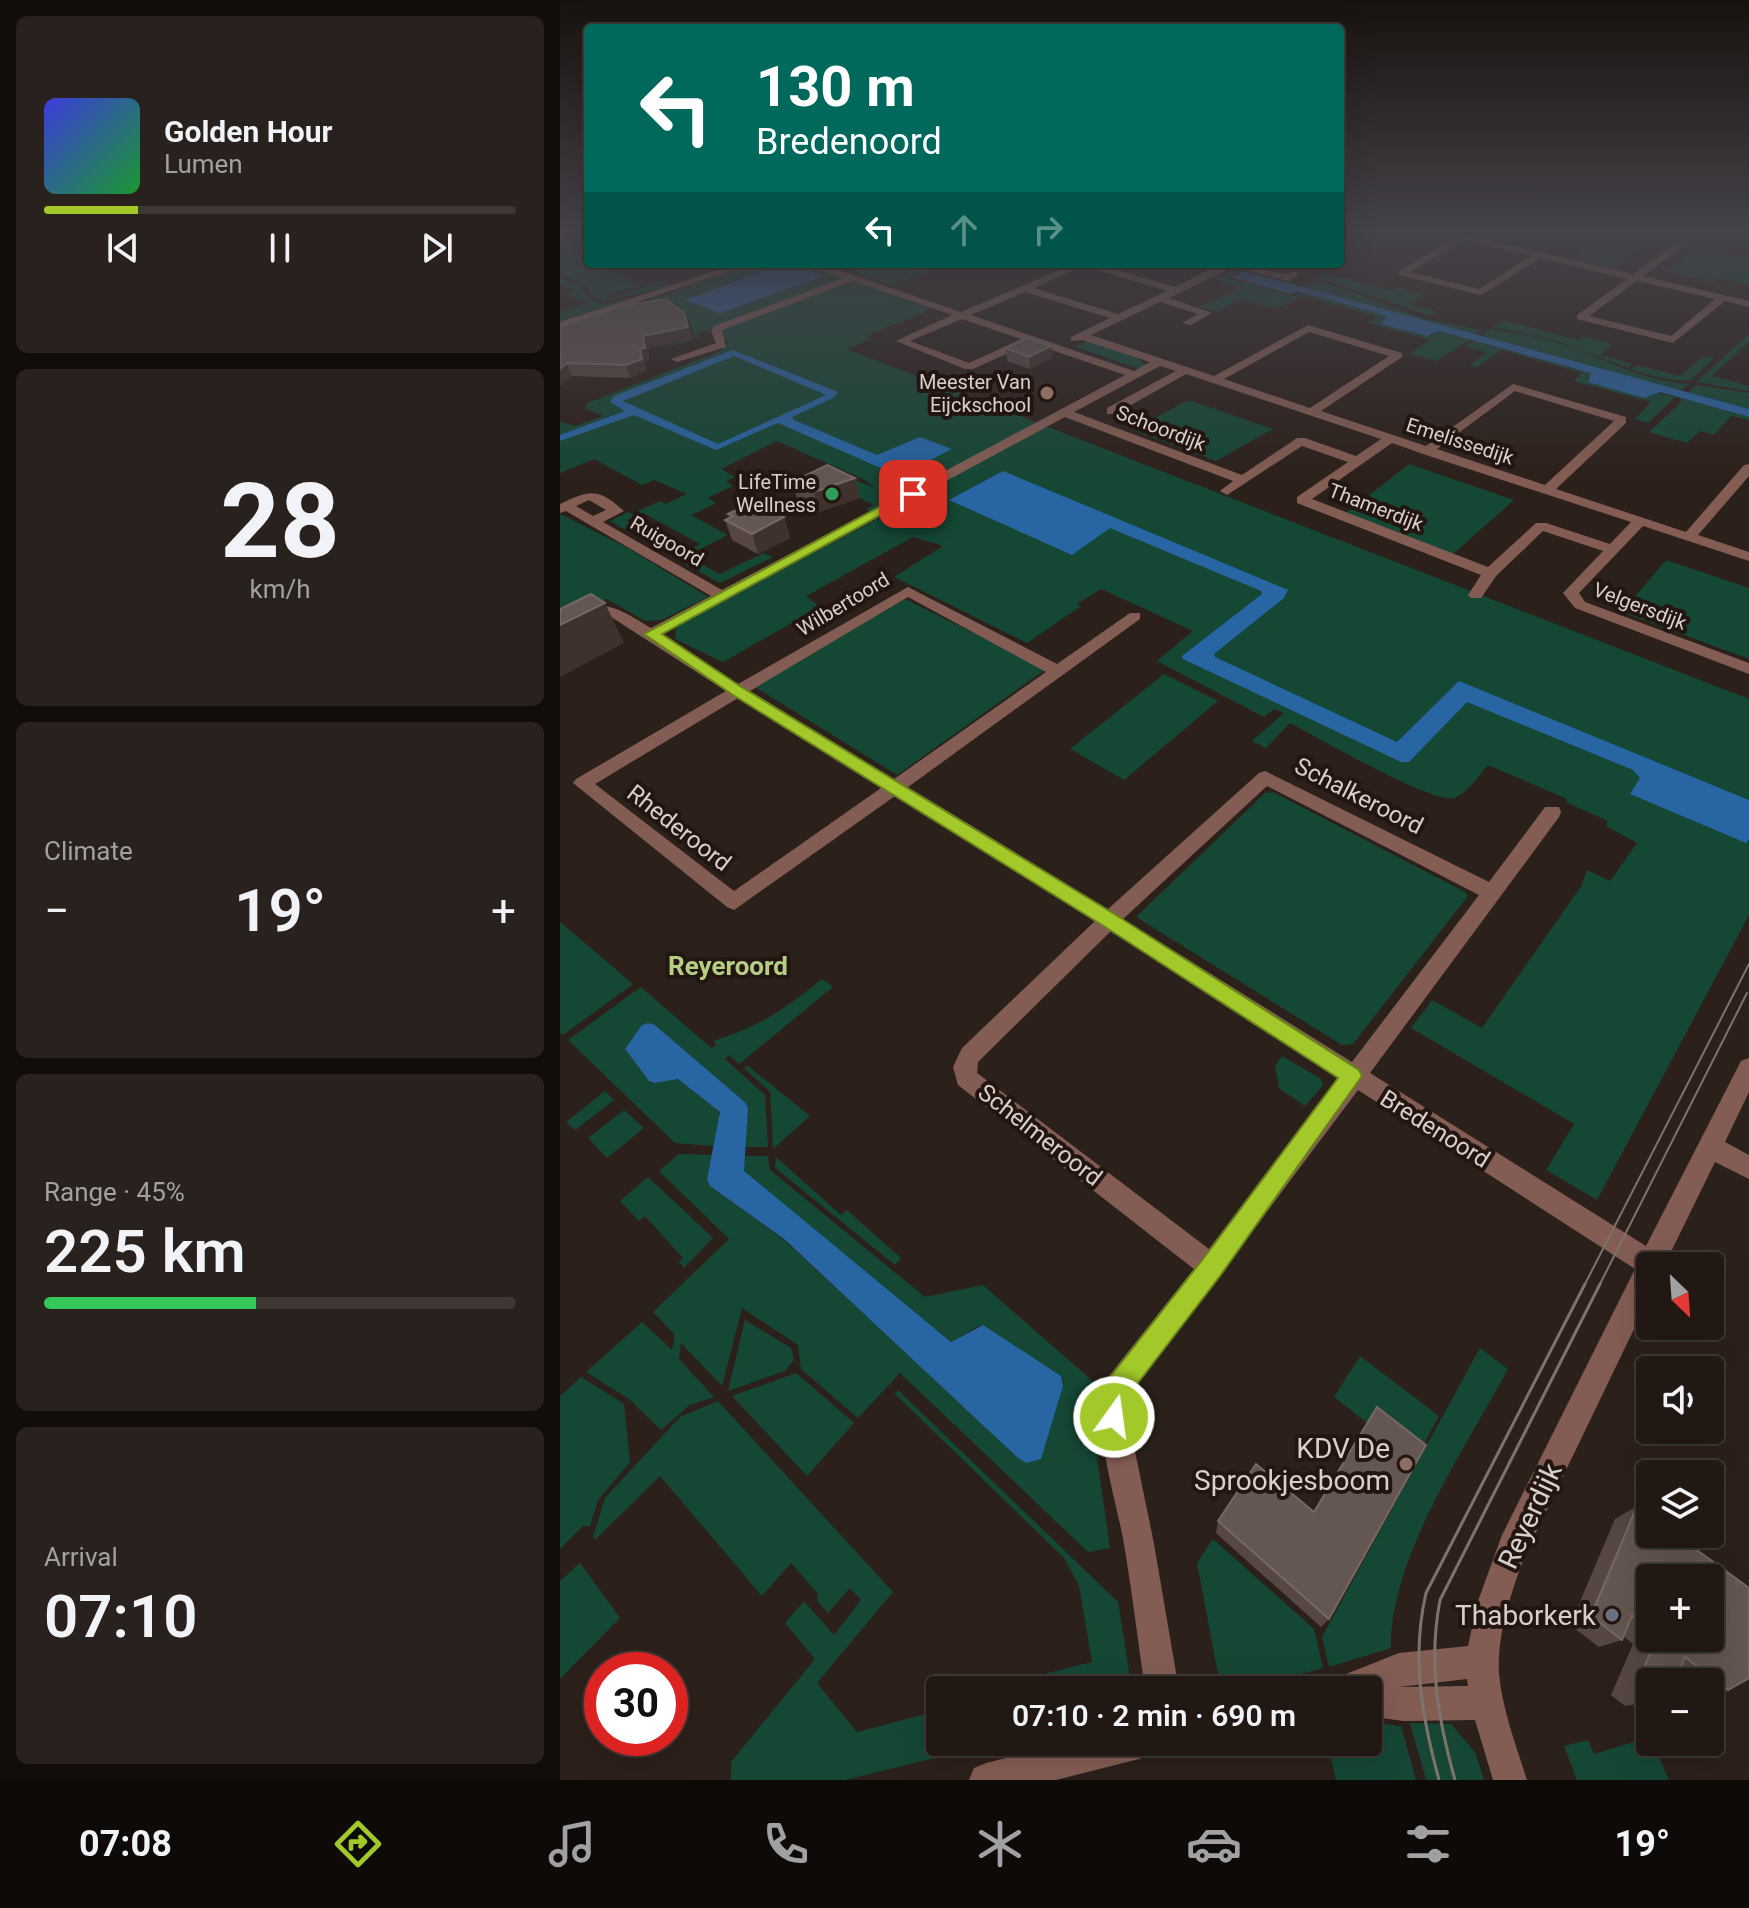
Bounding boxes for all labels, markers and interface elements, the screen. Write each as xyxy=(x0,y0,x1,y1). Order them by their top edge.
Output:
text: 130 m xyxy=(756,54,915,120)
icon: left xyxy=(624,56,728,160)
text: Golden Hour xyxy=(164,114,333,149)
text: Bredenoord xyxy=(756,121,942,163)
text: Lumen xyxy=(164,149,243,179)
icon: left xyxy=(858,208,902,252)
icon: ahead xyxy=(942,208,986,252)
icon: right xyxy=(1026,208,1070,252)
icon: previous xyxy=(101,226,145,270)
icon: pause xyxy=(258,226,302,270)
icon: next xyxy=(415,226,459,270)
place label: Meester Van Eijckschool xyxy=(919,370,1031,417)
marker: Meester Van Eijckschool xyxy=(1038,384,1056,402)
street label: Schoordijk xyxy=(1113,400,1210,456)
street label: Emelissedijk xyxy=(1403,412,1518,470)
pin xyxy=(879,460,947,528)
text: 28 xyxy=(220,461,340,582)
place label: LifeTime Wellness xyxy=(736,470,816,517)
icon: arrive xyxy=(891,472,935,516)
street label: Thamerdijk xyxy=(1325,478,1428,536)
marker: LifeTime Wellness xyxy=(823,485,841,503)
street label: Ruigoord xyxy=(626,511,708,571)
street label: Wilbertoord xyxy=(792,567,894,641)
text: km/h xyxy=(249,574,311,604)
street label: Velgersdijk xyxy=(1590,577,1691,635)
street label: Schalkeroord xyxy=(1290,752,1428,840)
street label: Rhederoord xyxy=(622,779,736,877)
text: Climate xyxy=(44,836,133,866)
text: 19° xyxy=(234,875,326,946)
text: − xyxy=(44,885,69,937)
text: + xyxy=(491,885,516,937)
district label: Reyeroord xyxy=(668,951,788,981)
street label: Schelmeroord xyxy=(973,1078,1107,1192)
street label: Bredenoord xyxy=(1375,1084,1495,1174)
text: Range · 45% xyxy=(44,1177,185,1207)
text: 225 km xyxy=(44,1216,246,1287)
north arrow xyxy=(1636,1252,1724,1340)
map controls xyxy=(1636,1252,1724,1756)
button: sound xyxy=(1636,1356,1724,1444)
position arrow xyxy=(1072,1375,1156,1459)
place label: KDV De Sprookjesboom xyxy=(1194,1432,1390,1497)
marker: KDV De Sprookjesboom xyxy=(1397,1455,1415,1473)
street label: Reyerdijk xyxy=(1491,1457,1569,1574)
button: layers xyxy=(1636,1460,1724,1548)
text: Arrival xyxy=(44,1542,118,1572)
button: + xyxy=(1636,1564,1724,1652)
text: 07:10 xyxy=(44,1581,197,1652)
place label: Thaborkerk xyxy=(1455,1599,1597,1632)
marker: Thaborkerk xyxy=(1603,1606,1621,1624)
speed limit sign: 30 xyxy=(584,1652,688,1756)
button: − xyxy=(1636,1668,1724,1756)
text: 07:10 · 2 min · 690 m xyxy=(1012,1698,1296,1733)
icon: directions xyxy=(330,1816,386,1872)
icon: music xyxy=(544,1816,600,1872)
icon: phone xyxy=(758,1816,814,1872)
icon: climate xyxy=(972,1816,1028,1872)
icon: car xyxy=(1186,1816,1242,1872)
icon: filters xyxy=(1400,1816,1456,1872)
text: 07:08 xyxy=(79,1823,172,1865)
text: 19° xyxy=(1615,1823,1670,1865)

